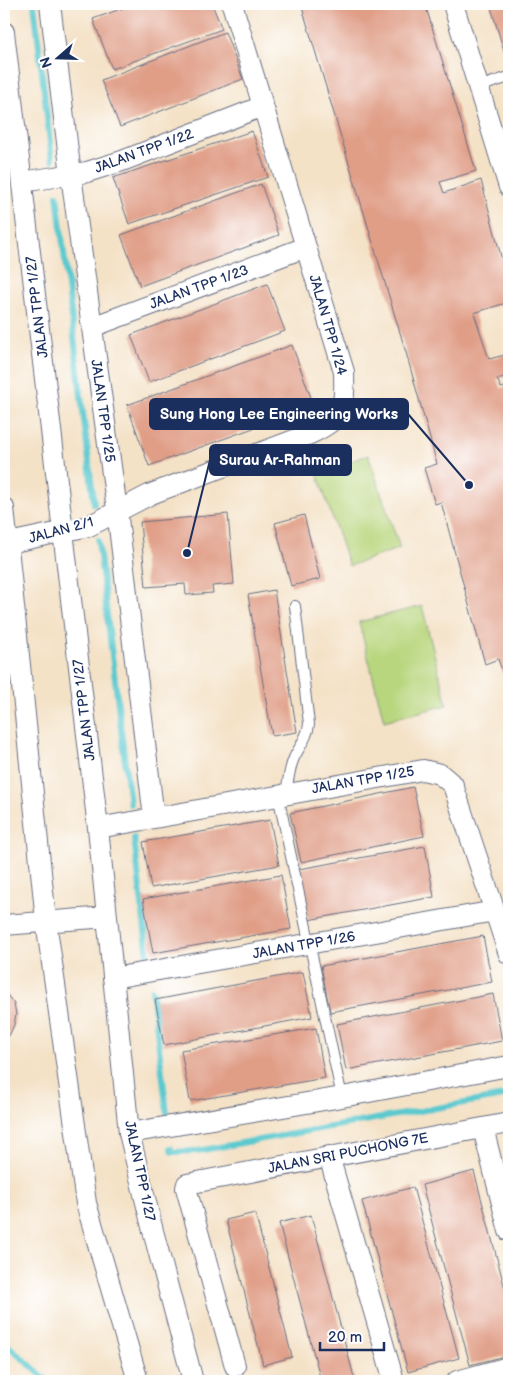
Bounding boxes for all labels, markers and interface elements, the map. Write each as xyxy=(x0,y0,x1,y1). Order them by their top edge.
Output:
north arrow xyxy=(32,32,82,82)
text: N xyxy=(36,54,56,70)
street label: JALAN TPP 1/22 xyxy=(92,125,196,177)
street label: JALAN TPP 1/27 xyxy=(22,255,52,359)
street label: JALAN TPP 1/23 xyxy=(147,261,251,313)
street label: JALAN TPP 1/24 xyxy=(306,273,351,378)
street label: JALAN TPP 1/25 xyxy=(87,359,119,463)
callout: Sung Hong Lee Engineering Works xyxy=(150,399,408,429)
text: Sung Hong Lee Engineering Works xyxy=(160,405,398,424)
callout: Surau Ar-Rahman xyxy=(210,445,351,475)
text: Surau Ar-Rahman xyxy=(219,451,341,470)
street label: JALAN 2/1 xyxy=(27,513,95,547)
street label: JALAN TPP 1/27 xyxy=(69,658,99,762)
street label: JALAN TPP 1/25 xyxy=(311,763,415,797)
street label: JALAN TPP 1/26 xyxy=(251,928,357,962)
street label: JALAN TPP 1/27 xyxy=(121,1119,159,1223)
street label: JALAN SRI PUCHONG 7E xyxy=(266,1129,430,1177)
scale bar xyxy=(320,1320,384,1352)
text: 20 m xyxy=(328,1328,362,1347)

